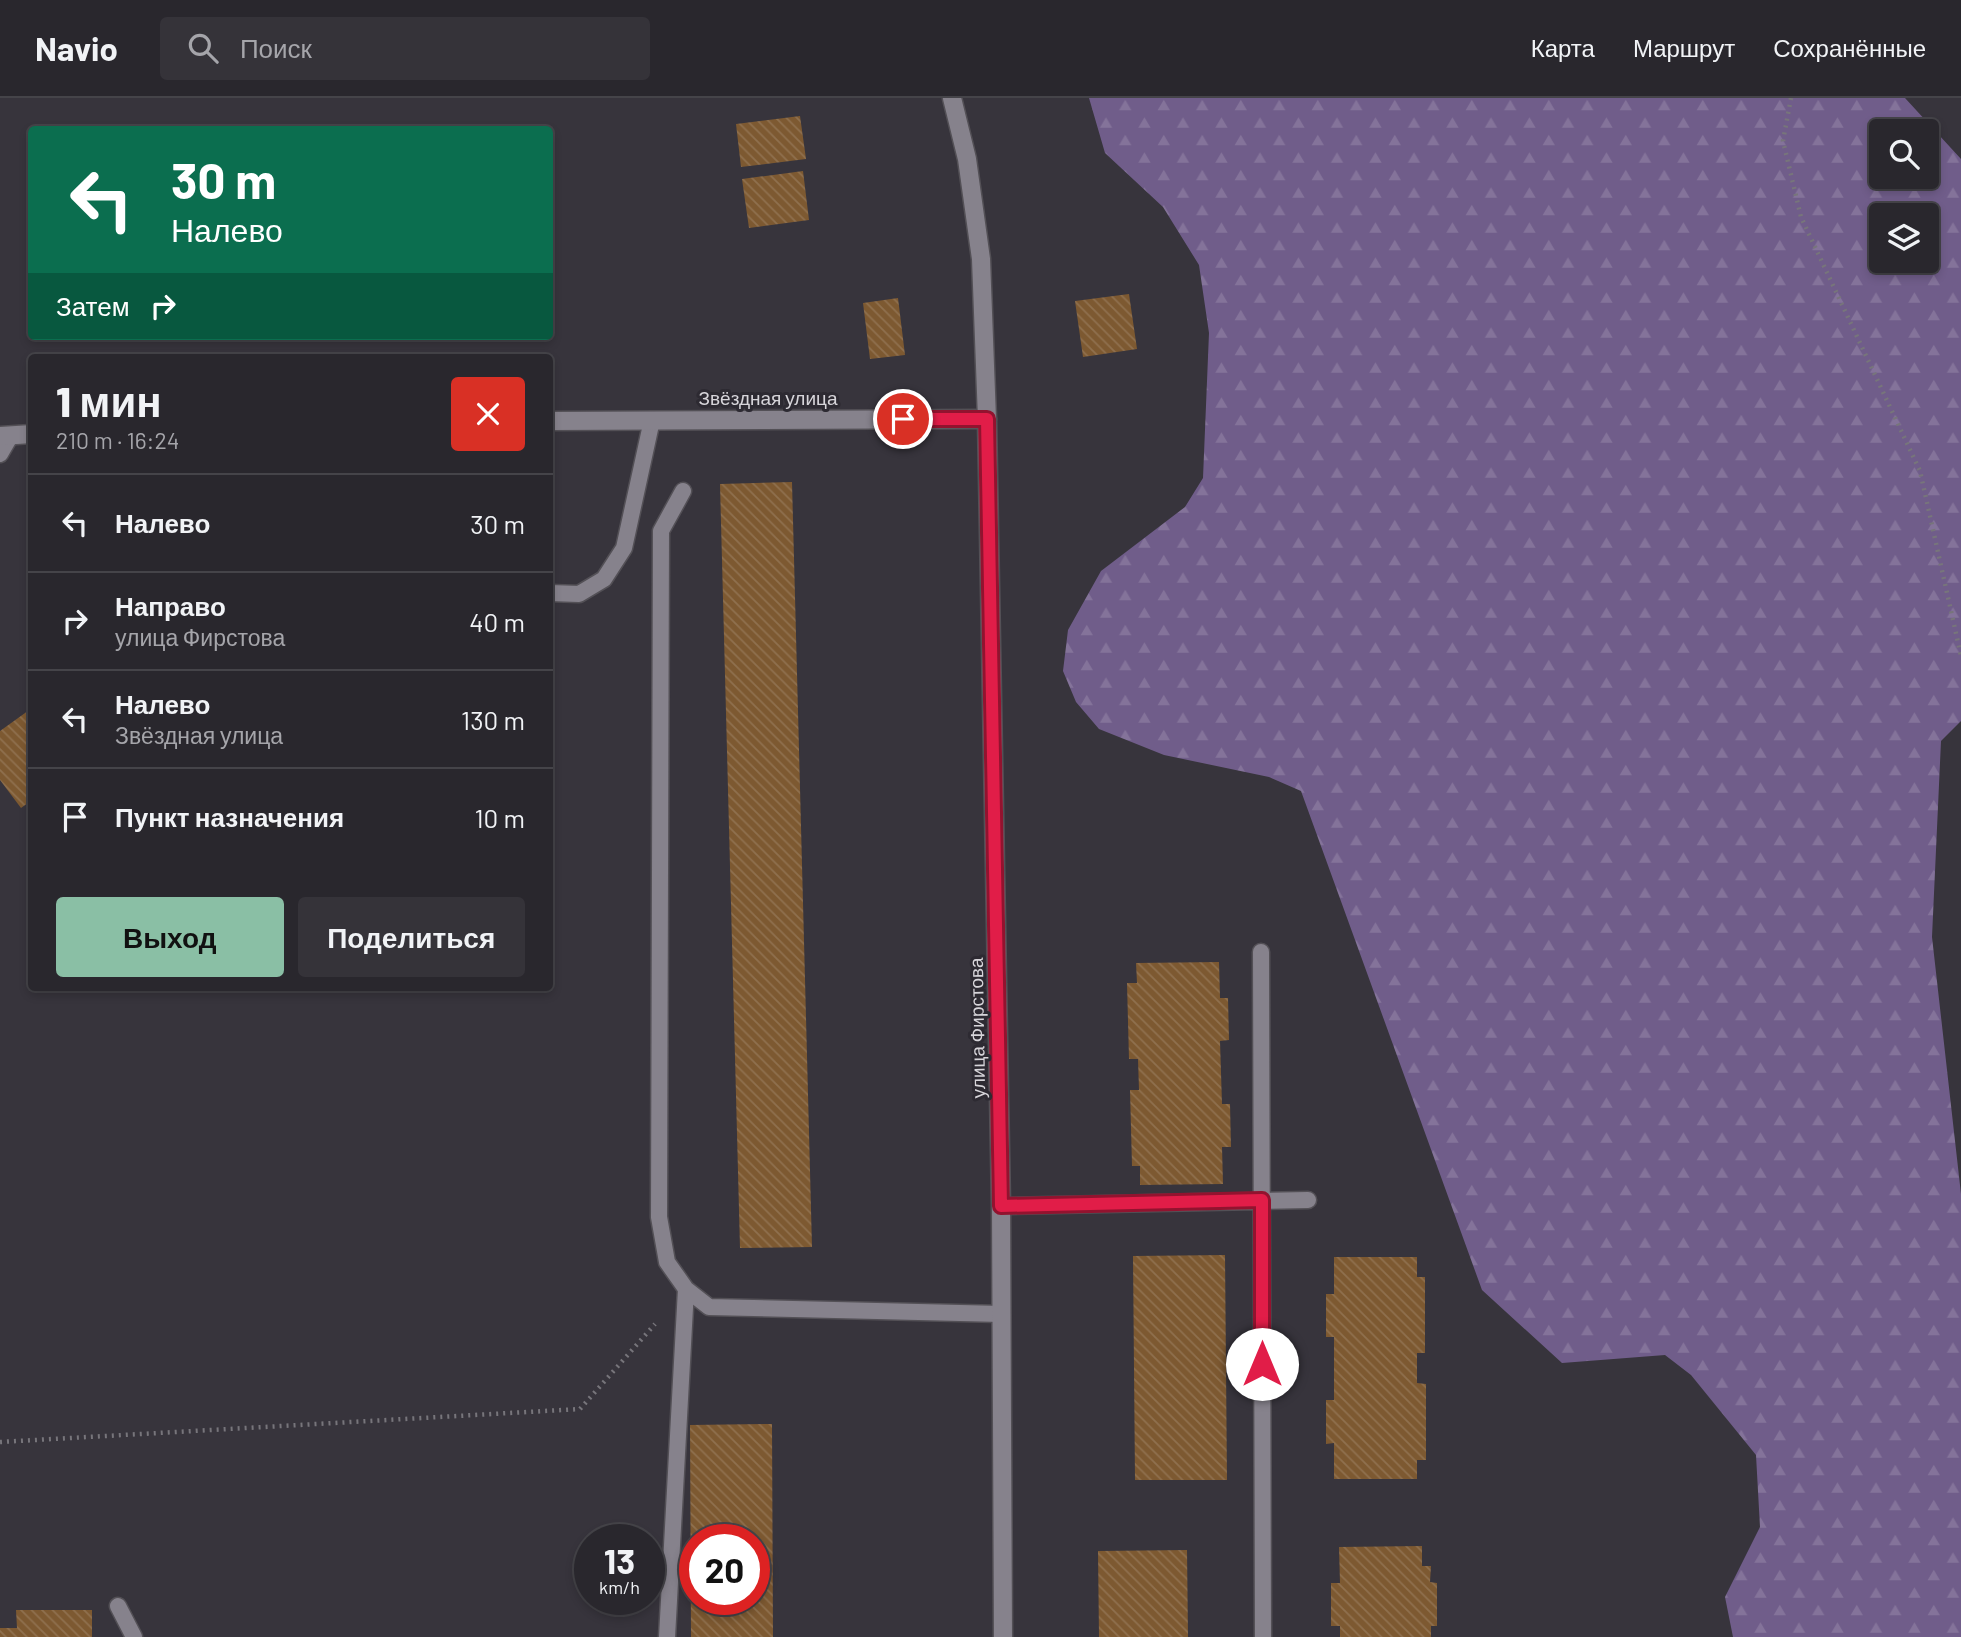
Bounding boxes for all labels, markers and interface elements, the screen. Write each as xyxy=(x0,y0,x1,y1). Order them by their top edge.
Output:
search box xyxy=(160,17,650,80)
text: Navio xyxy=(35,28,118,68)
icon: search xyxy=(184,29,222,67)
text: Поиск xyxy=(240,32,312,63)
text: Карта xyxy=(1531,33,1595,62)
text: Маршрут xyxy=(1633,33,1735,62)
text: Сохранённые xyxy=(1773,33,1926,62)
map controls xyxy=(1869,119,1939,273)
button: search xyxy=(1869,119,1939,189)
text: 30 m xyxy=(171,150,276,209)
icon: left xyxy=(56,154,147,245)
button: layers xyxy=(1869,203,1939,273)
text: Налево xyxy=(171,210,283,248)
icon: right xyxy=(144,287,182,325)
text: Затем xyxy=(56,290,130,321)
text: 1 мин xyxy=(56,375,162,425)
button: close xyxy=(451,377,525,451)
street label: Звёздная улица xyxy=(699,386,838,409)
pin xyxy=(873,389,933,449)
icon: arrive xyxy=(884,400,922,438)
text: 210 m · 16:24 xyxy=(56,426,179,454)
icon: left xyxy=(56,504,94,542)
text: Налево xyxy=(115,507,210,538)
text: 30 m xyxy=(470,508,525,539)
text: Направо xyxy=(115,590,226,621)
icon: right xyxy=(56,602,94,640)
text: 40 m xyxy=(469,606,525,637)
text: улица Фирстова xyxy=(115,623,285,651)
text: Налево xyxy=(115,688,210,719)
icon: left xyxy=(56,700,94,738)
text: 130 m xyxy=(461,704,525,735)
text: Звёздная улица xyxy=(115,721,283,749)
icon: arrive xyxy=(56,798,94,836)
text: Пункт назначения xyxy=(115,801,344,832)
text: 10 m xyxy=(475,802,525,833)
button: Выход xyxy=(56,897,284,977)
button: Поделиться xyxy=(298,897,525,977)
street label: улица Фирстова xyxy=(964,957,989,1099)
position arrow xyxy=(1225,1327,1299,1401)
speed limit sign: 20 xyxy=(679,1524,770,1615)
text: 13 xyxy=(604,1539,635,1581)
text: km/h xyxy=(599,1576,640,1598)

